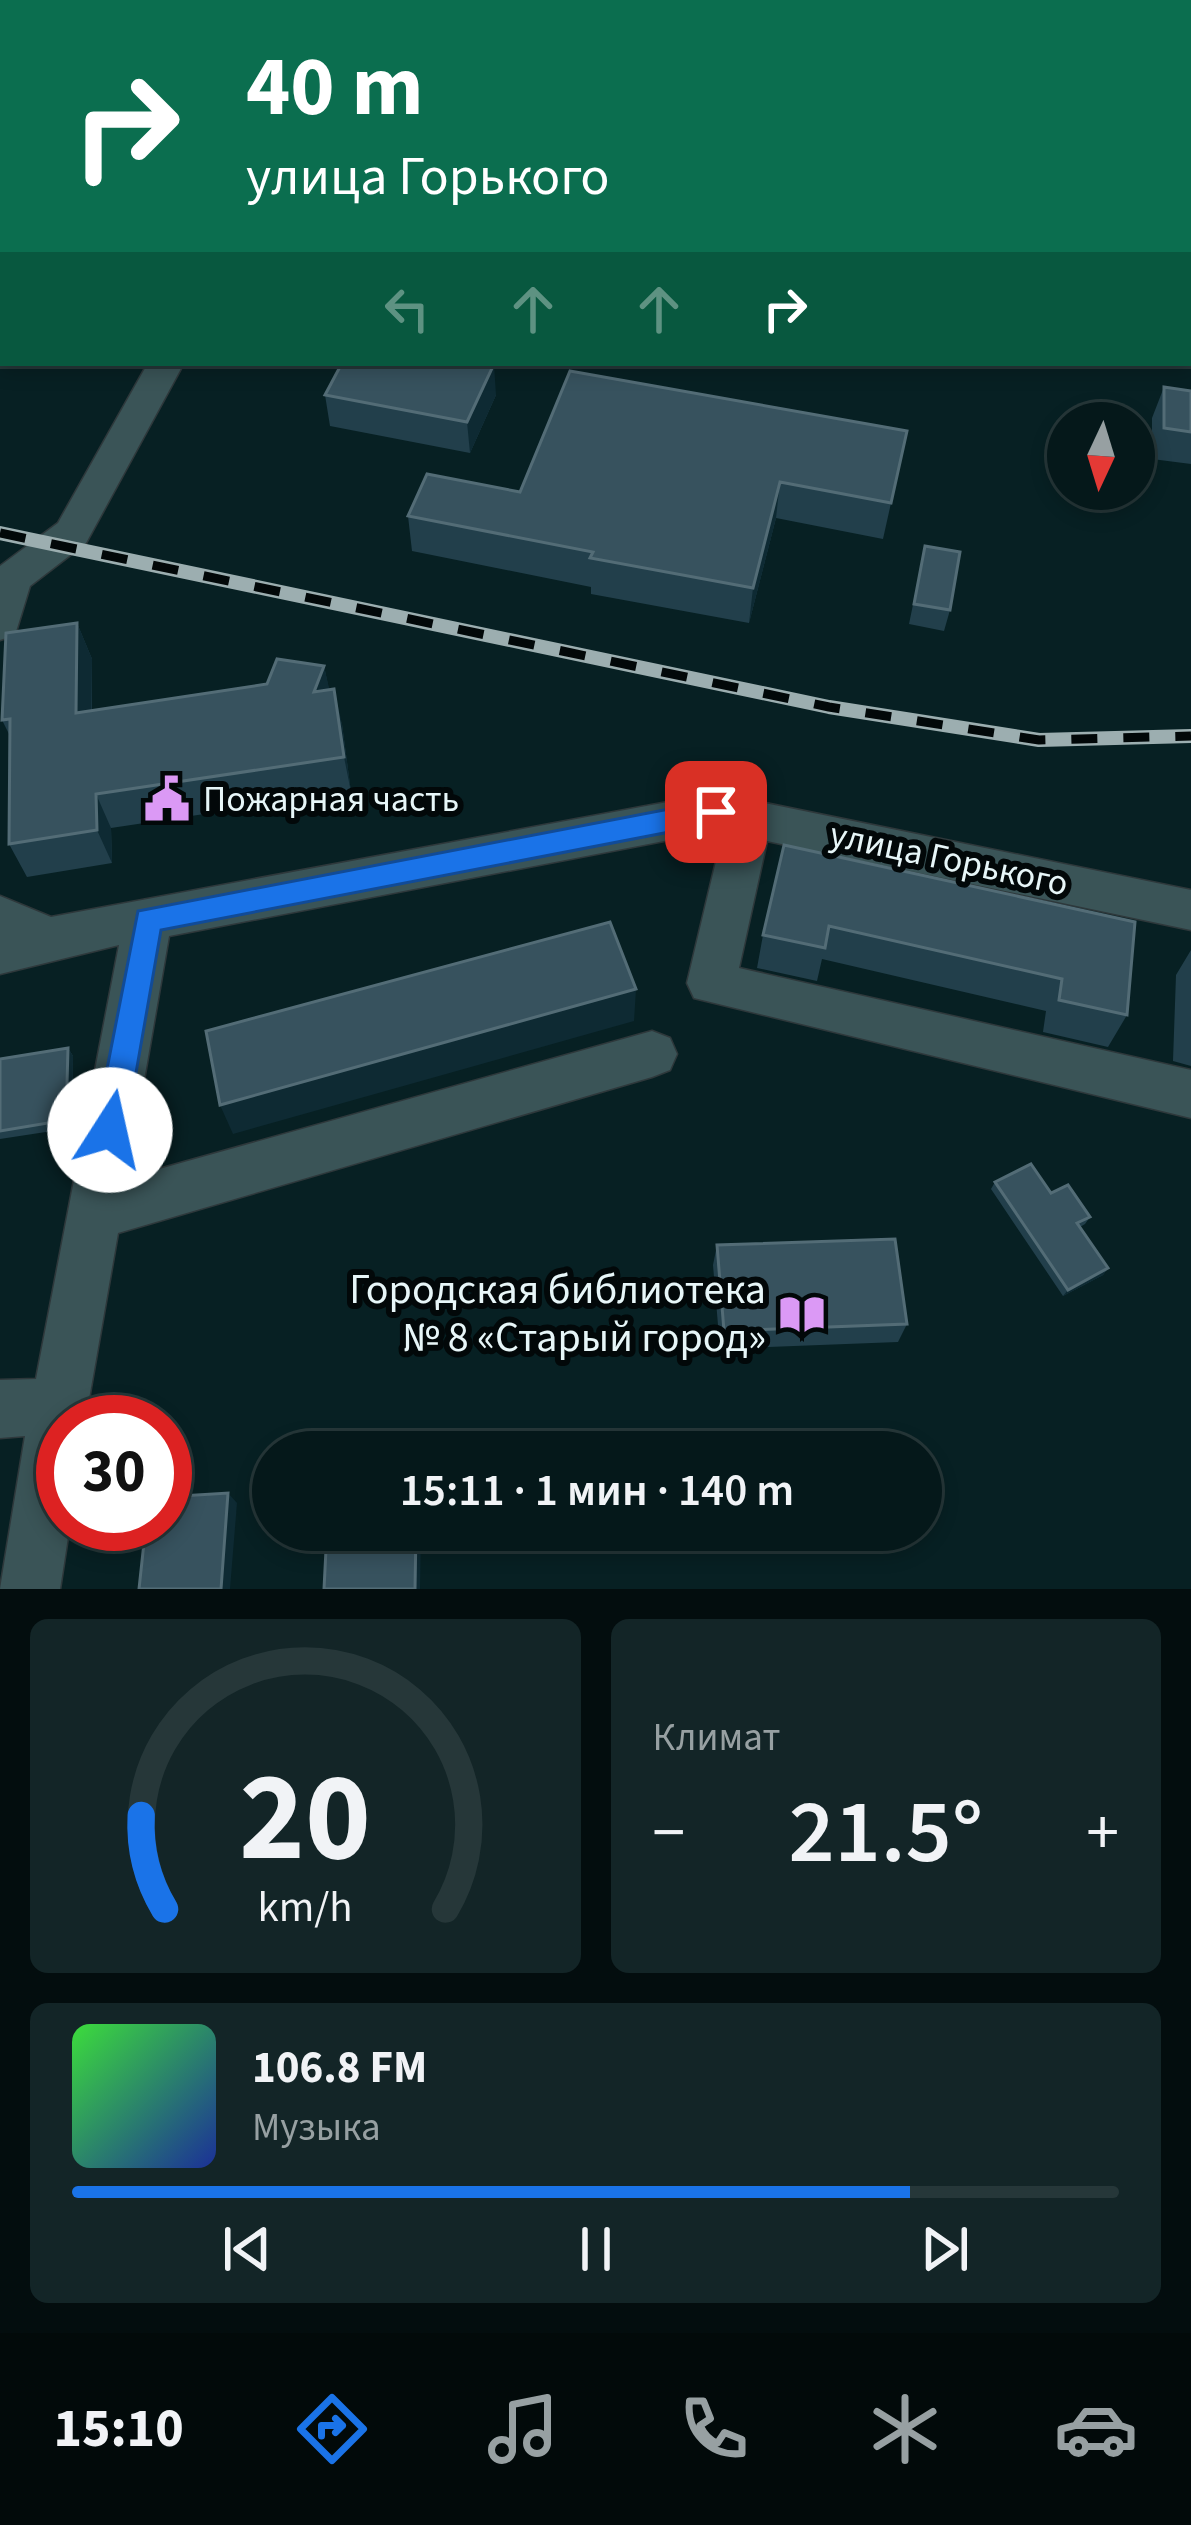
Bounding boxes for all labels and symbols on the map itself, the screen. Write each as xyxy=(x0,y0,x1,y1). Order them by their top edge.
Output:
north arrow xyxy=(1047,402,1155,510)
pin xyxy=(665,761,767,863)
public building icon: Пожарная часть xyxy=(142,774,192,824)
place label: Пожарная часть xyxy=(203,774,459,825)
street label: улица Горького xyxy=(825,809,1073,909)
position arrow xyxy=(47,1067,173,1193)
place label: Городская библиотека № 8 «Старый город» xyxy=(349,1260,766,1368)
library icon: Городская библиотека № 8 «Старый город» xyxy=(777,1289,827,1339)
speed limit sign: 30 xyxy=(36,1395,192,1551)

